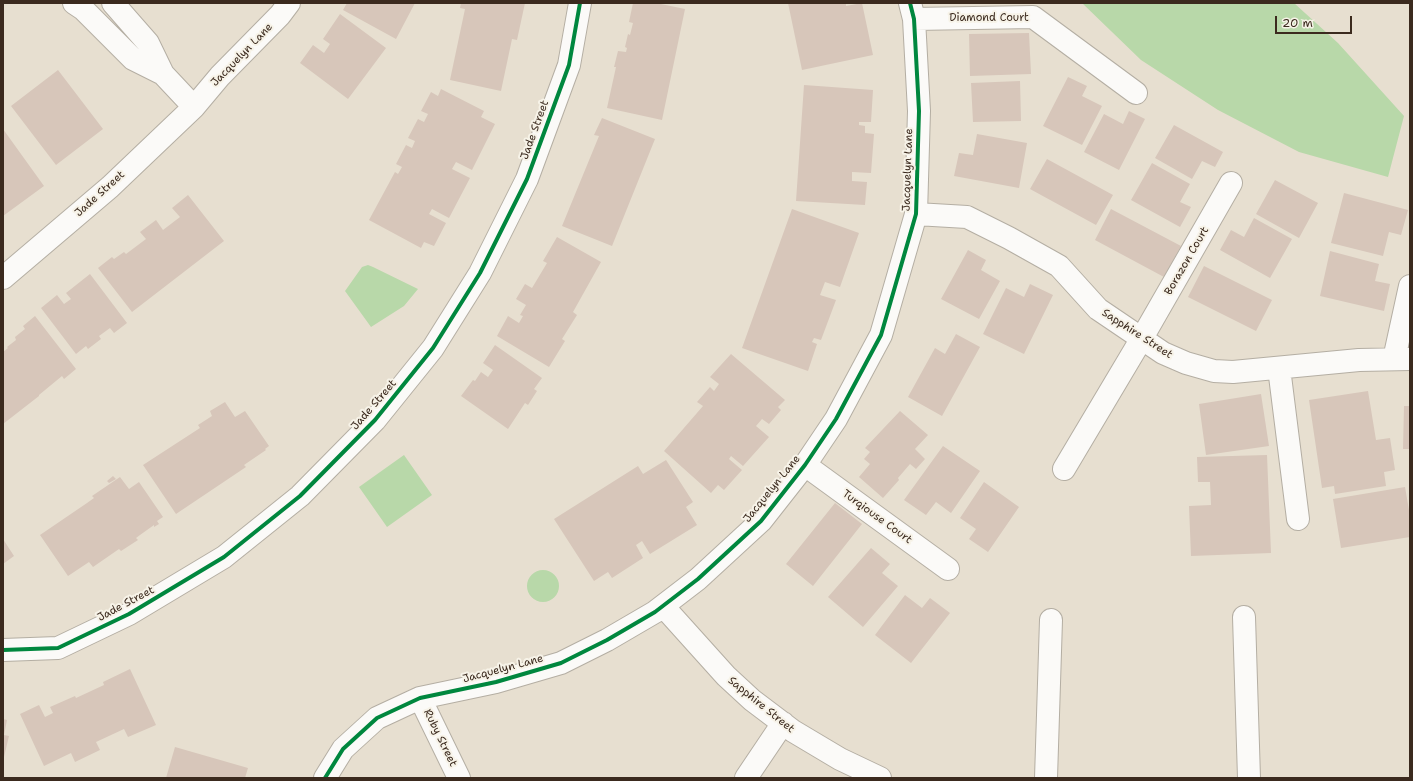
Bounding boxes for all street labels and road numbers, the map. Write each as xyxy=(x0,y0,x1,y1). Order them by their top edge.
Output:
street label: Diamond Court xyxy=(949,11,1029,25)
street label: Jacquelyn Lane xyxy=(208,21,276,89)
street label: Jade Street xyxy=(518,98,552,162)
street label: Jacquelyn Lane xyxy=(900,128,916,212)
street label: Jade Street xyxy=(72,168,128,220)
street label: Borazon Court xyxy=(1162,224,1212,298)
street label: Sapphire Street xyxy=(1099,306,1175,362)
street label: Jade Street xyxy=(349,377,399,433)
street label: Jacquelyn Lane xyxy=(741,453,803,525)
street label: Turqiouse Court xyxy=(840,487,914,547)
street label: Jade Street xyxy=(95,584,157,624)
street label: Jacquelyn Lane xyxy=(461,652,545,686)
street label: Sapphire Street xyxy=(725,674,797,736)
street label: Ruby Street xyxy=(420,707,460,769)

